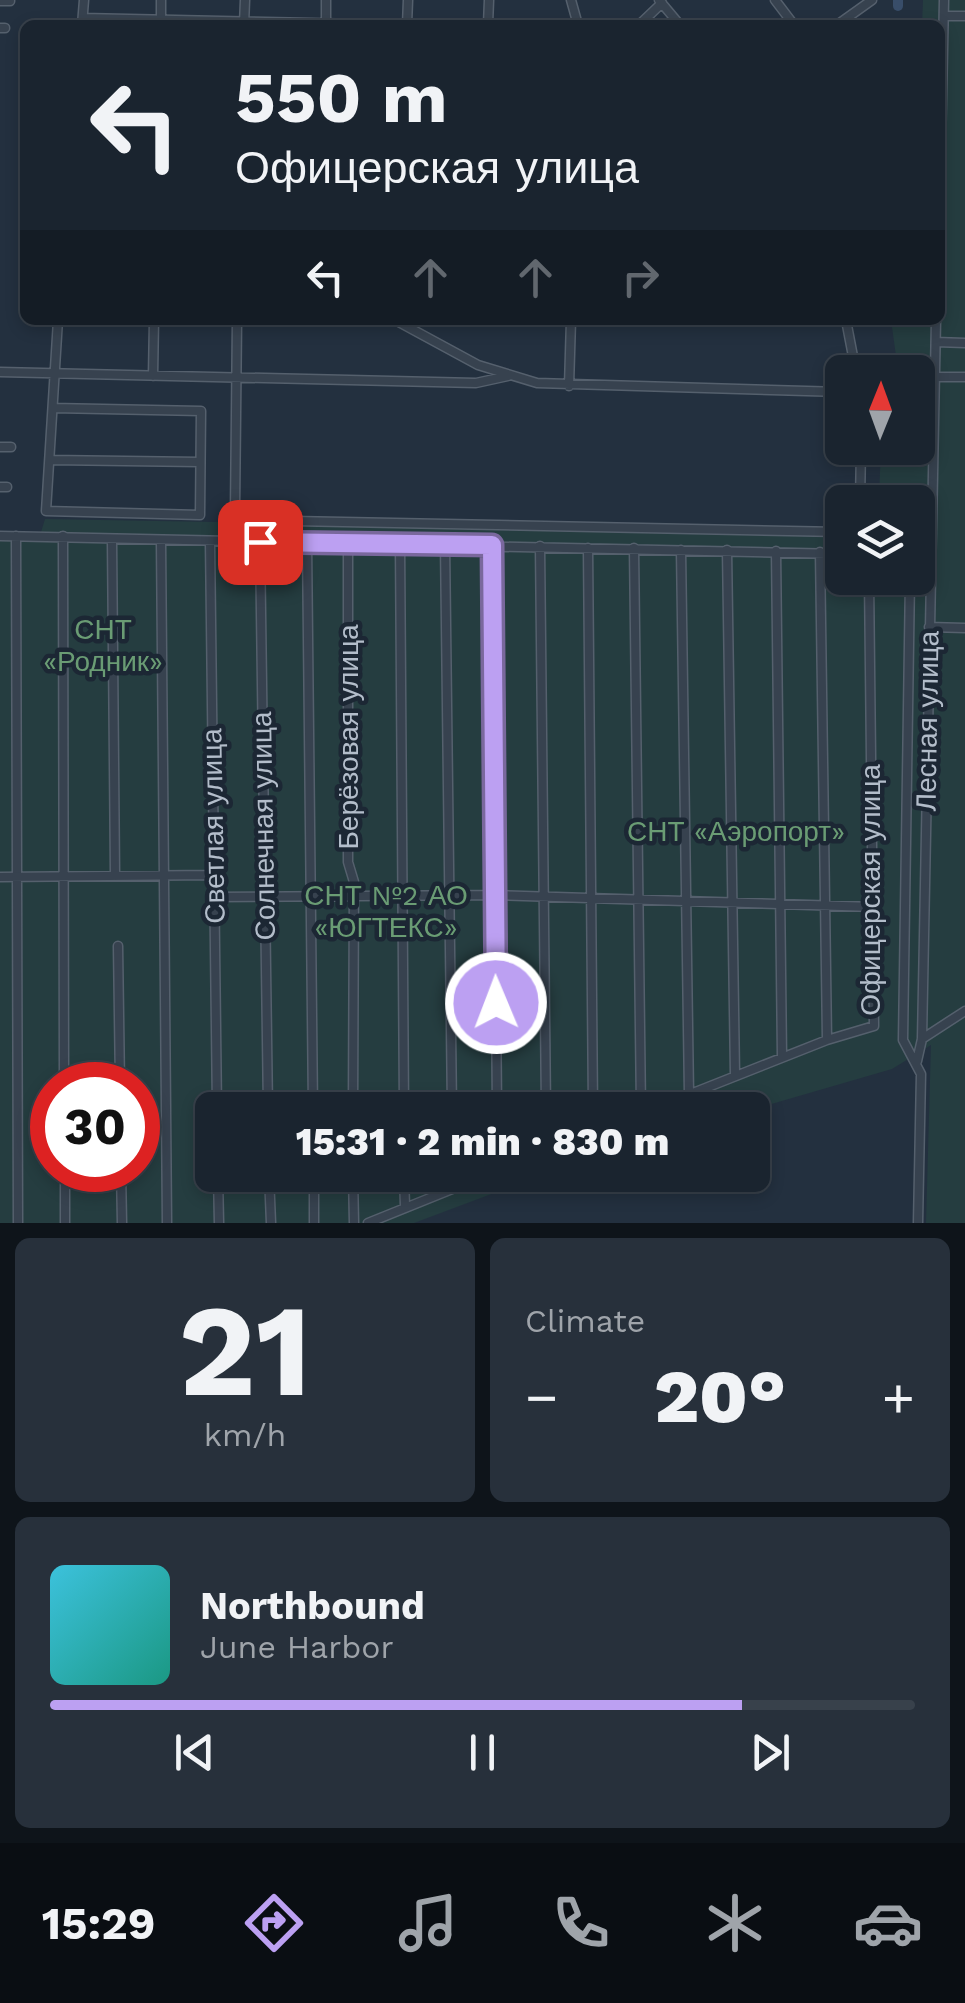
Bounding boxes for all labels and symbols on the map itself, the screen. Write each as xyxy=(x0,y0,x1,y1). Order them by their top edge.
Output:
north arrow xyxy=(825,355,935,465)
pin xyxy=(218,500,303,585)
park label: СНТ «Родник» xyxy=(43,613,163,678)
street label: Берёзовая улица xyxy=(332,624,365,850)
street label: Лесная улица xyxy=(909,630,946,812)
street label: Солнечная улица xyxy=(245,711,282,941)
street label: Светлая улица xyxy=(195,728,232,924)
street label: Офицерская улица xyxy=(854,764,887,1016)
park label: СНТ «Аэропорт» xyxy=(627,815,845,848)
park label: СНТ №2 АО «ЮГТЕКС» xyxy=(304,879,468,944)
position arrow xyxy=(444,951,548,1055)
speed limit sign: 30 xyxy=(30,1062,160,1192)

